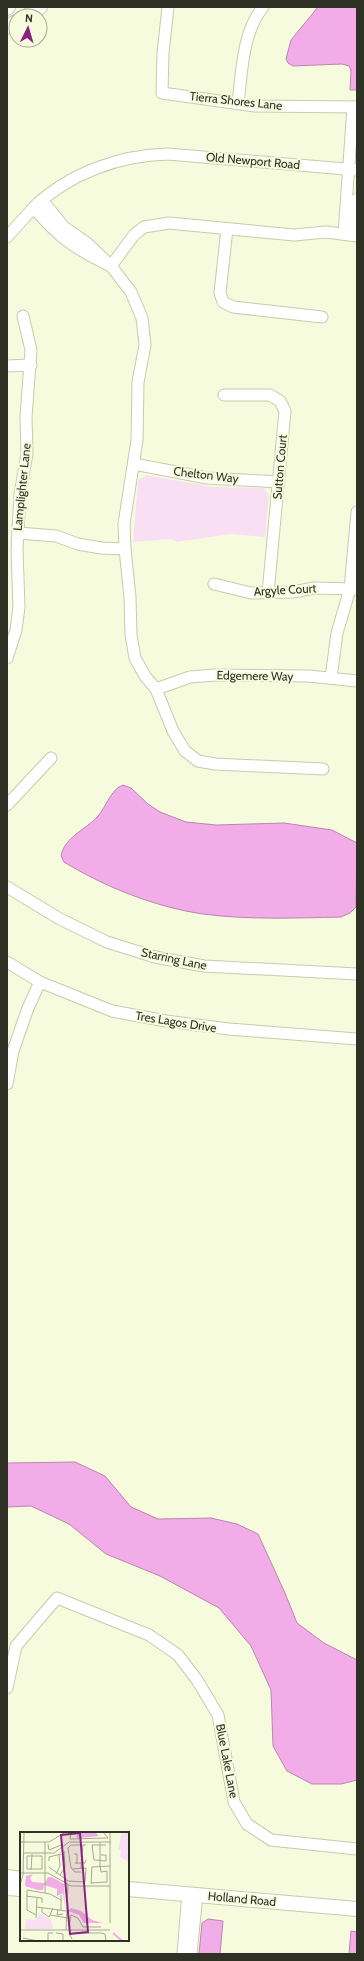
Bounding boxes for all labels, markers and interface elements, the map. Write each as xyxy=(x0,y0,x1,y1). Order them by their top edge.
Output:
north arrow xyxy=(8,8,48,48)
text: N xyxy=(24,11,33,25)
street label: Tierra Shores Lane xyxy=(189,88,283,113)
street label: Old Newport Road xyxy=(205,149,301,172)
street label: Sutton Court xyxy=(269,434,290,500)
street label: Lamplighter Lane xyxy=(9,442,34,531)
street label: Chelton Way xyxy=(173,463,239,486)
street label: Argyle Court xyxy=(253,580,317,599)
street label: Edgemere Way xyxy=(216,667,294,684)
street label: Starring Lane xyxy=(140,944,208,973)
street label: Tres Lagos Drive xyxy=(135,1008,218,1035)
street label: Blue Lake Lane xyxy=(213,1722,242,1799)
inset map xyxy=(20,1832,129,1941)
street label: Holland Road xyxy=(207,1888,277,1909)

